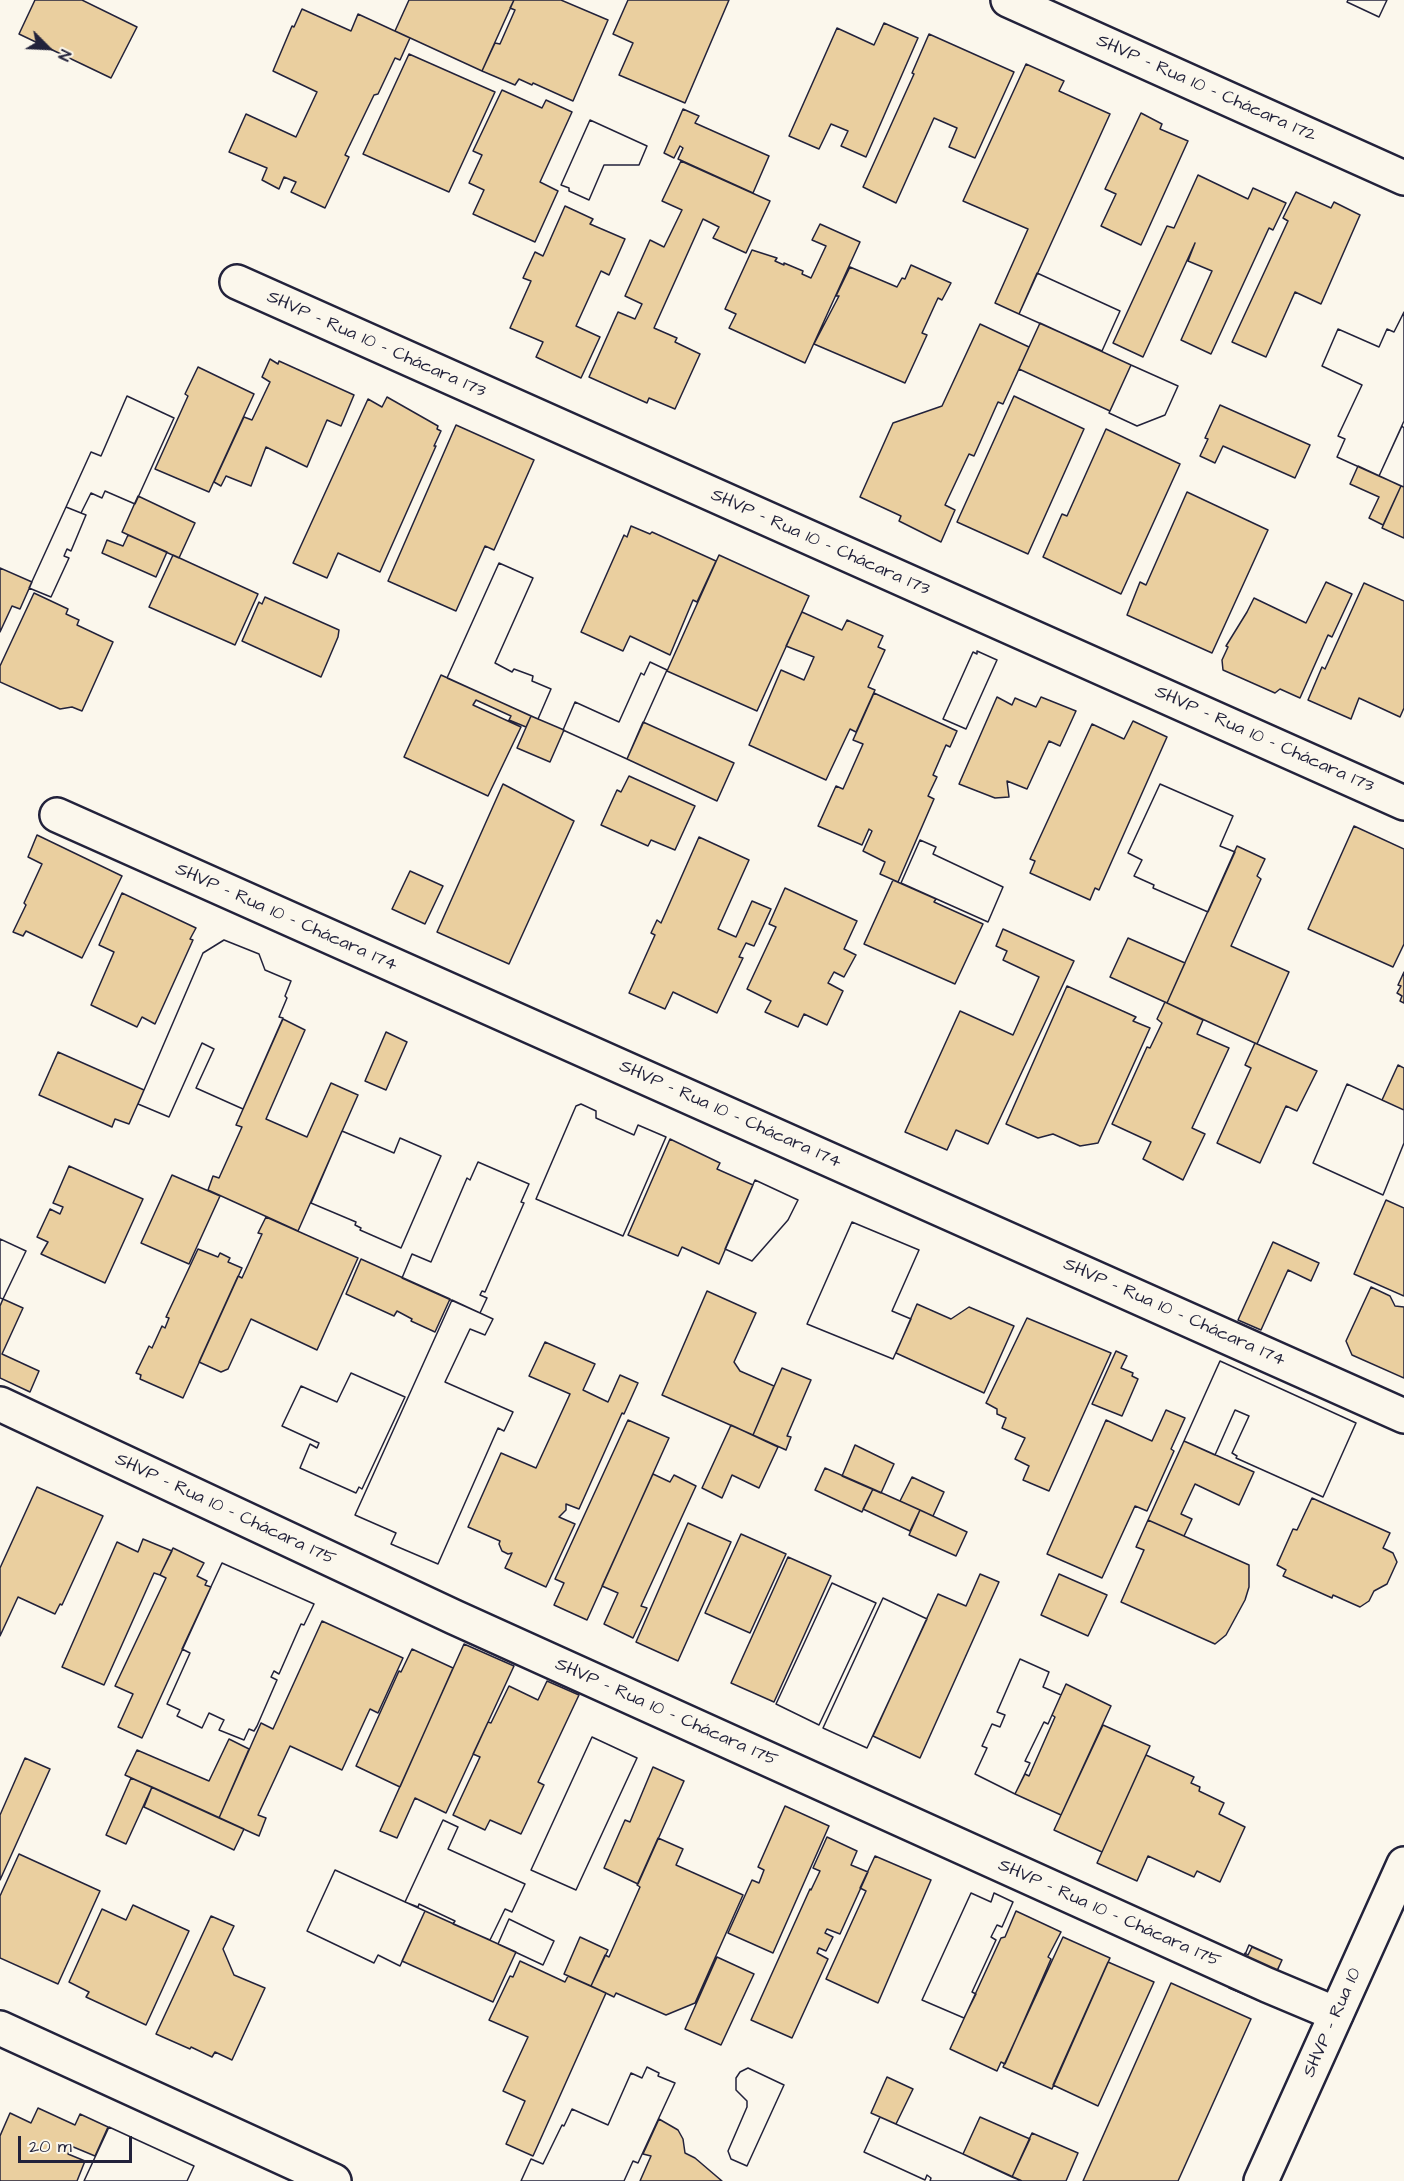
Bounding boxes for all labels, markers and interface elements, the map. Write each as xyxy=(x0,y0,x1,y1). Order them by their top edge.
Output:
north arrow xyxy=(18,18,78,78)
street label: SHVP - Rua 10 - Chácara 172 xyxy=(1093,31,1319,147)
text: N xyxy=(52,46,77,64)
street label: SHVP - Rua 10 - Chácara 173 xyxy=(263,287,489,403)
street label: SHVP - Rua 10 - Chácara 173 xyxy=(707,485,933,601)
street label: SHVP - Rua 10 - Chácara 173 xyxy=(1151,682,1377,798)
street label: SHVP - Rua 10 - Chácara 174 xyxy=(172,859,400,977)
street label: SHVP - Rua 10 - Chácara 174 xyxy=(616,1056,844,1174)
street label: SHVP - Rua 10 - Chácara 174 xyxy=(1060,1254,1288,1372)
street label: SHVP - Rua 10 - Chácara 175 xyxy=(111,1449,339,1571)
street label: SHVP - Rua 10 - Chácara 175 xyxy=(552,1654,780,1772)
street label: SHVP - Rua 10 - Chácara 175 xyxy=(995,1855,1223,1973)
street label: SHVP - Rua 10 xyxy=(1299,1965,1367,2081)
scale bar xyxy=(21,2124,135,2162)
text: 20 m xyxy=(29,2134,72,2159)

